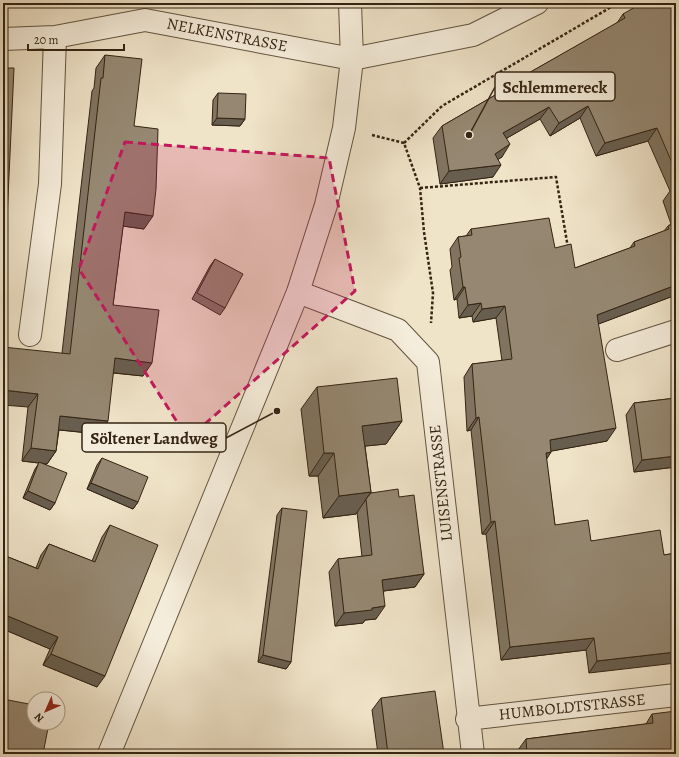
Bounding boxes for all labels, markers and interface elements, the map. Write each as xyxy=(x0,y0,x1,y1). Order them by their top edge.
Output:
street label: NELKENSTRASSE xyxy=(165,13,289,57)
scale bar xyxy=(28,26,124,52)
text: 20 m xyxy=(34,32,58,48)
callout: Schlemmereck xyxy=(495,72,615,101)
text: Schlemmereck xyxy=(503,76,608,99)
callout: Söltener Landweg xyxy=(82,423,226,452)
street label: LUISENSTRASSE xyxy=(424,424,458,542)
text: Söltener Landweg xyxy=(90,427,218,450)
street label: HUMBOLDTSTRASSE xyxy=(498,688,646,726)
north arrow xyxy=(26,691,66,731)
text: N xyxy=(31,710,47,726)

